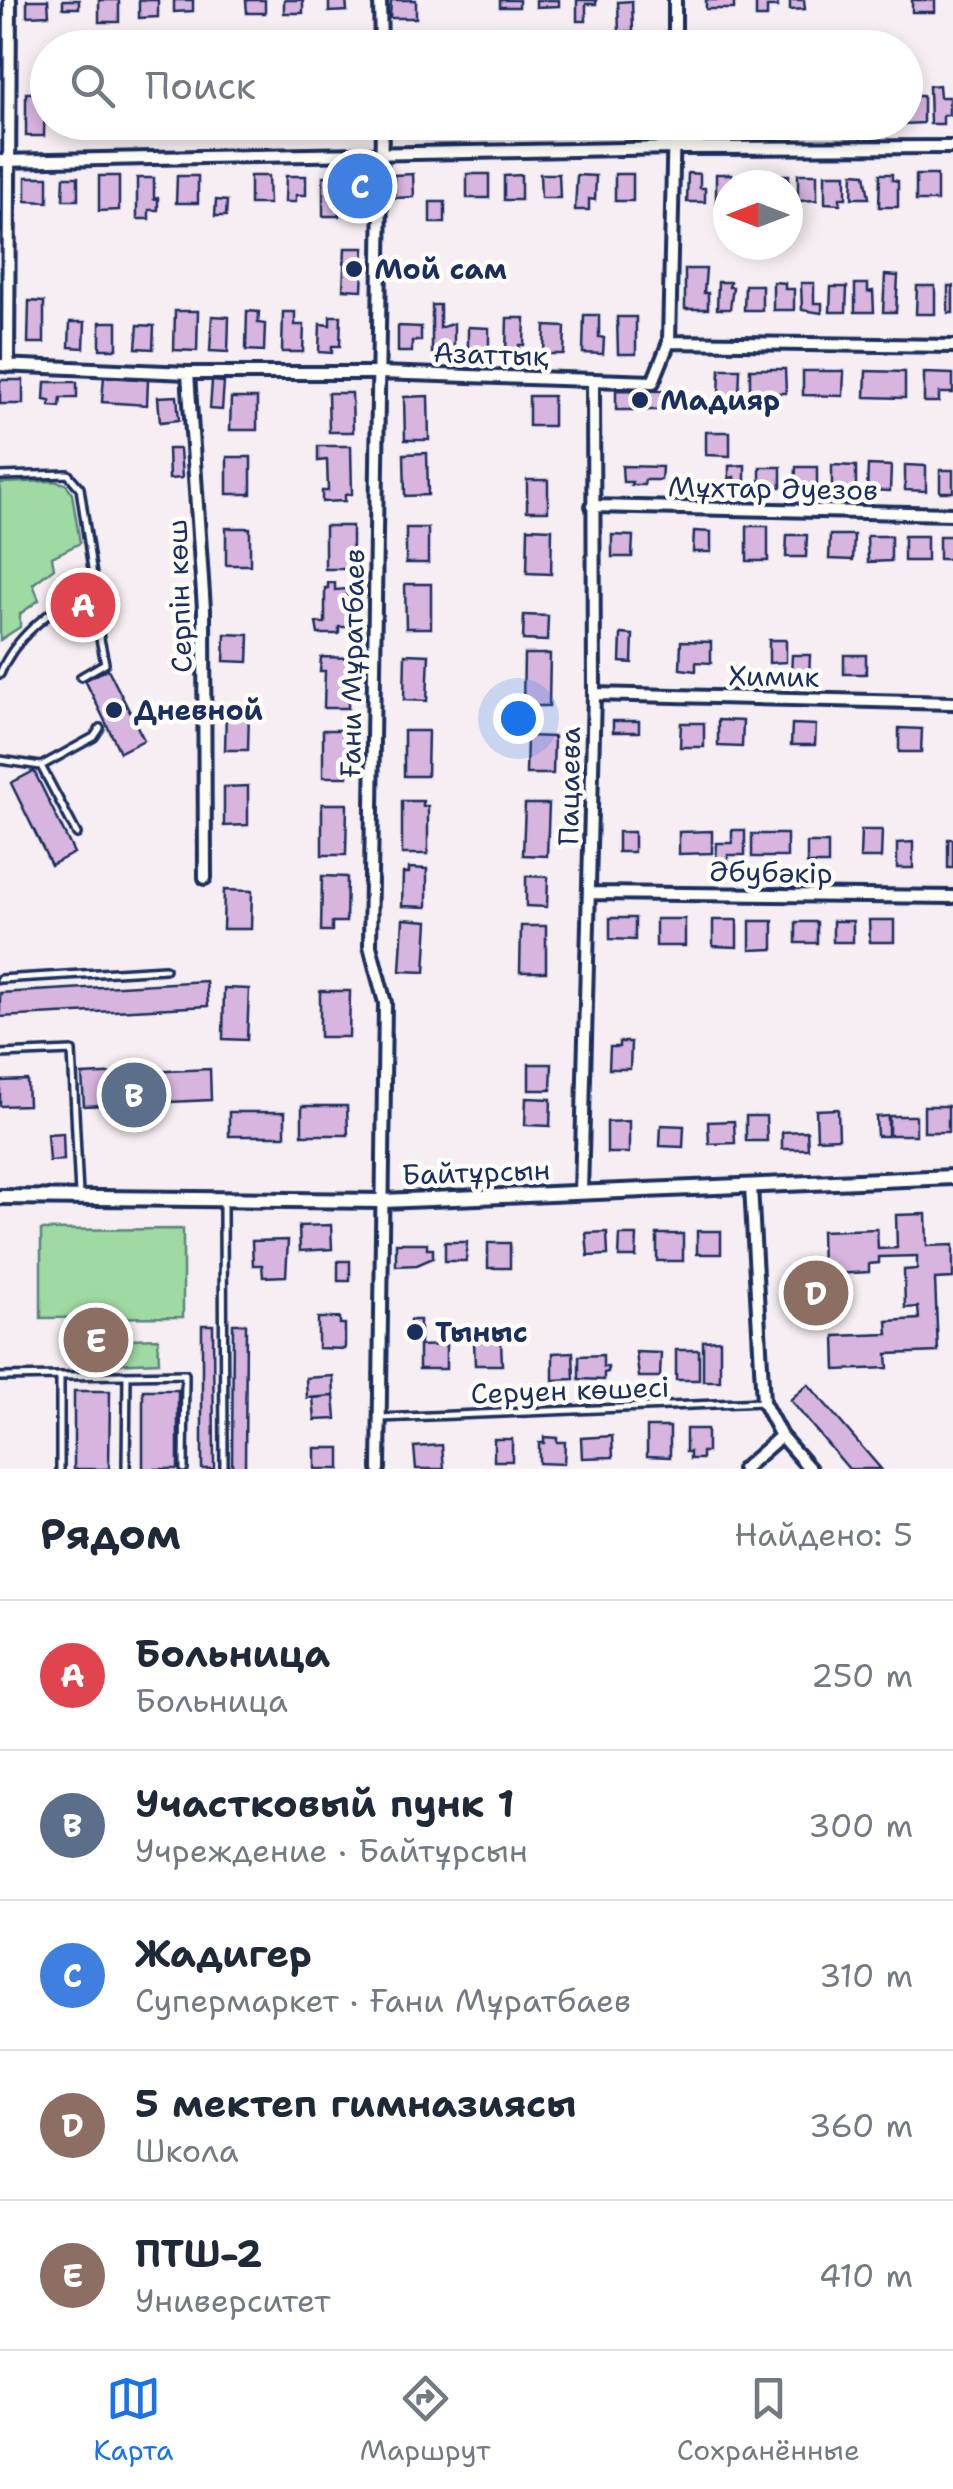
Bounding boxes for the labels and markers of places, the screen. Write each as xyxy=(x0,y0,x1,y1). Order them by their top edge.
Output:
pin: C xyxy=(328,148,392,224)
place label: Мой сам xyxy=(374,250,507,288)
marker: Мой сам xyxy=(343,258,365,280)
place label: Мадияр xyxy=(660,381,780,419)
marker: Мадияр xyxy=(629,389,651,411)
pin: A xyxy=(51,568,116,642)
place label: Дневной xyxy=(134,691,263,729)
marker: Дневной xyxy=(103,699,125,721)
pin: B xyxy=(102,1058,166,1132)
pin: D xyxy=(784,1256,848,1330)
pin: E xyxy=(64,1302,128,1378)
place label: Тыныс xyxy=(435,1313,528,1351)
marker: Тыныс xyxy=(404,1321,426,1343)

